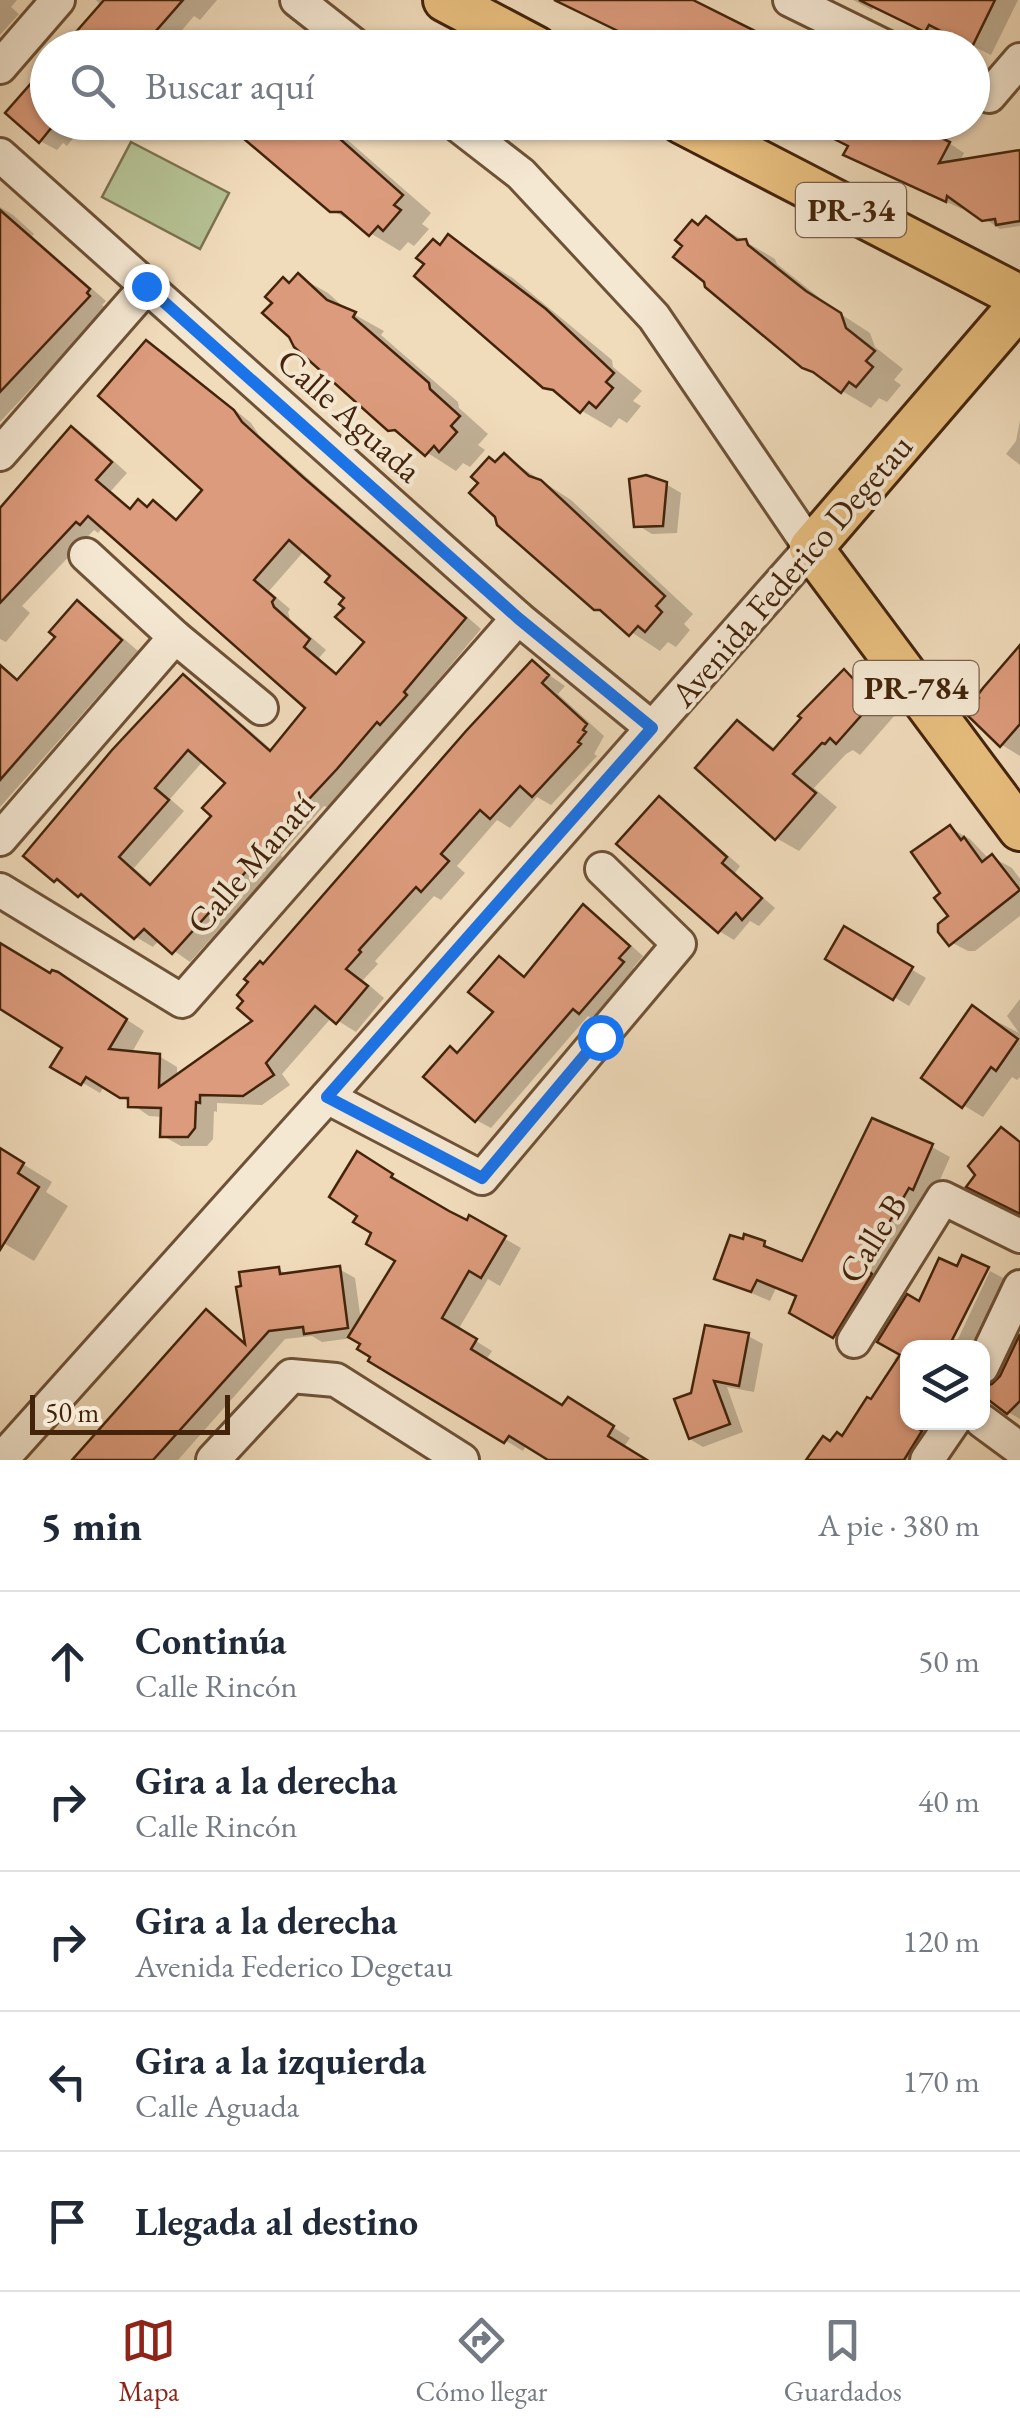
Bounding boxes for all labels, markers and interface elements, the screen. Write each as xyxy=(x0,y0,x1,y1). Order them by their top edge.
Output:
search box xyxy=(30,30,990,140)
icon: search xyxy=(65,58,120,113)
text: Buscar aquí xyxy=(145,61,314,110)
road number: PR-34 xyxy=(796,183,906,237)
route end xyxy=(124,264,170,310)
street label: Calle Aguada xyxy=(268,338,432,492)
street label: Avenida Federico Degetau xyxy=(659,424,922,717)
road number: PR-784 xyxy=(854,661,978,715)
street label: Calle Manatí xyxy=(176,783,324,943)
route start xyxy=(578,1015,624,1061)
street label: Calle B xyxy=(827,1185,917,1291)
map controls xyxy=(900,1340,990,1430)
button: layers xyxy=(900,1340,990,1430)
scale bar xyxy=(30,1390,230,1434)
text: 50 m xyxy=(45,1394,99,1430)
text: 5 min xyxy=(40,1498,142,1553)
text: A pie · 380 m xyxy=(818,1504,980,1546)
text: Continúa xyxy=(135,1616,287,1665)
icon: ahead xyxy=(40,1634,95,1689)
text: 50 m xyxy=(918,1640,980,1682)
text: Calle Rincón xyxy=(135,1665,297,1707)
text: Gira a la derecha xyxy=(135,1756,398,1805)
icon: right xyxy=(40,1774,95,1829)
text: 40 m xyxy=(918,1780,980,1822)
text: Calle Rincón xyxy=(135,1805,297,1847)
text: Gira a la derecha xyxy=(135,1896,398,1945)
icon: right xyxy=(40,1914,95,1969)
text: 120 m xyxy=(903,1920,980,1962)
text: Avenida Federico Degetau xyxy=(135,1945,453,1987)
text: Gira a la izquierda xyxy=(135,2036,426,2085)
icon: left xyxy=(40,2054,95,2109)
text: 170 m xyxy=(903,2060,980,2102)
text: Calle Aguada xyxy=(135,2085,299,2127)
icon: arrive xyxy=(40,2194,95,2249)
text: Llegada al destino xyxy=(135,2197,418,2246)
tab: Mapa xyxy=(118,2313,179,2409)
tab: Cómo llegar xyxy=(415,2313,547,2409)
tab: Guardados xyxy=(784,2313,902,2409)

